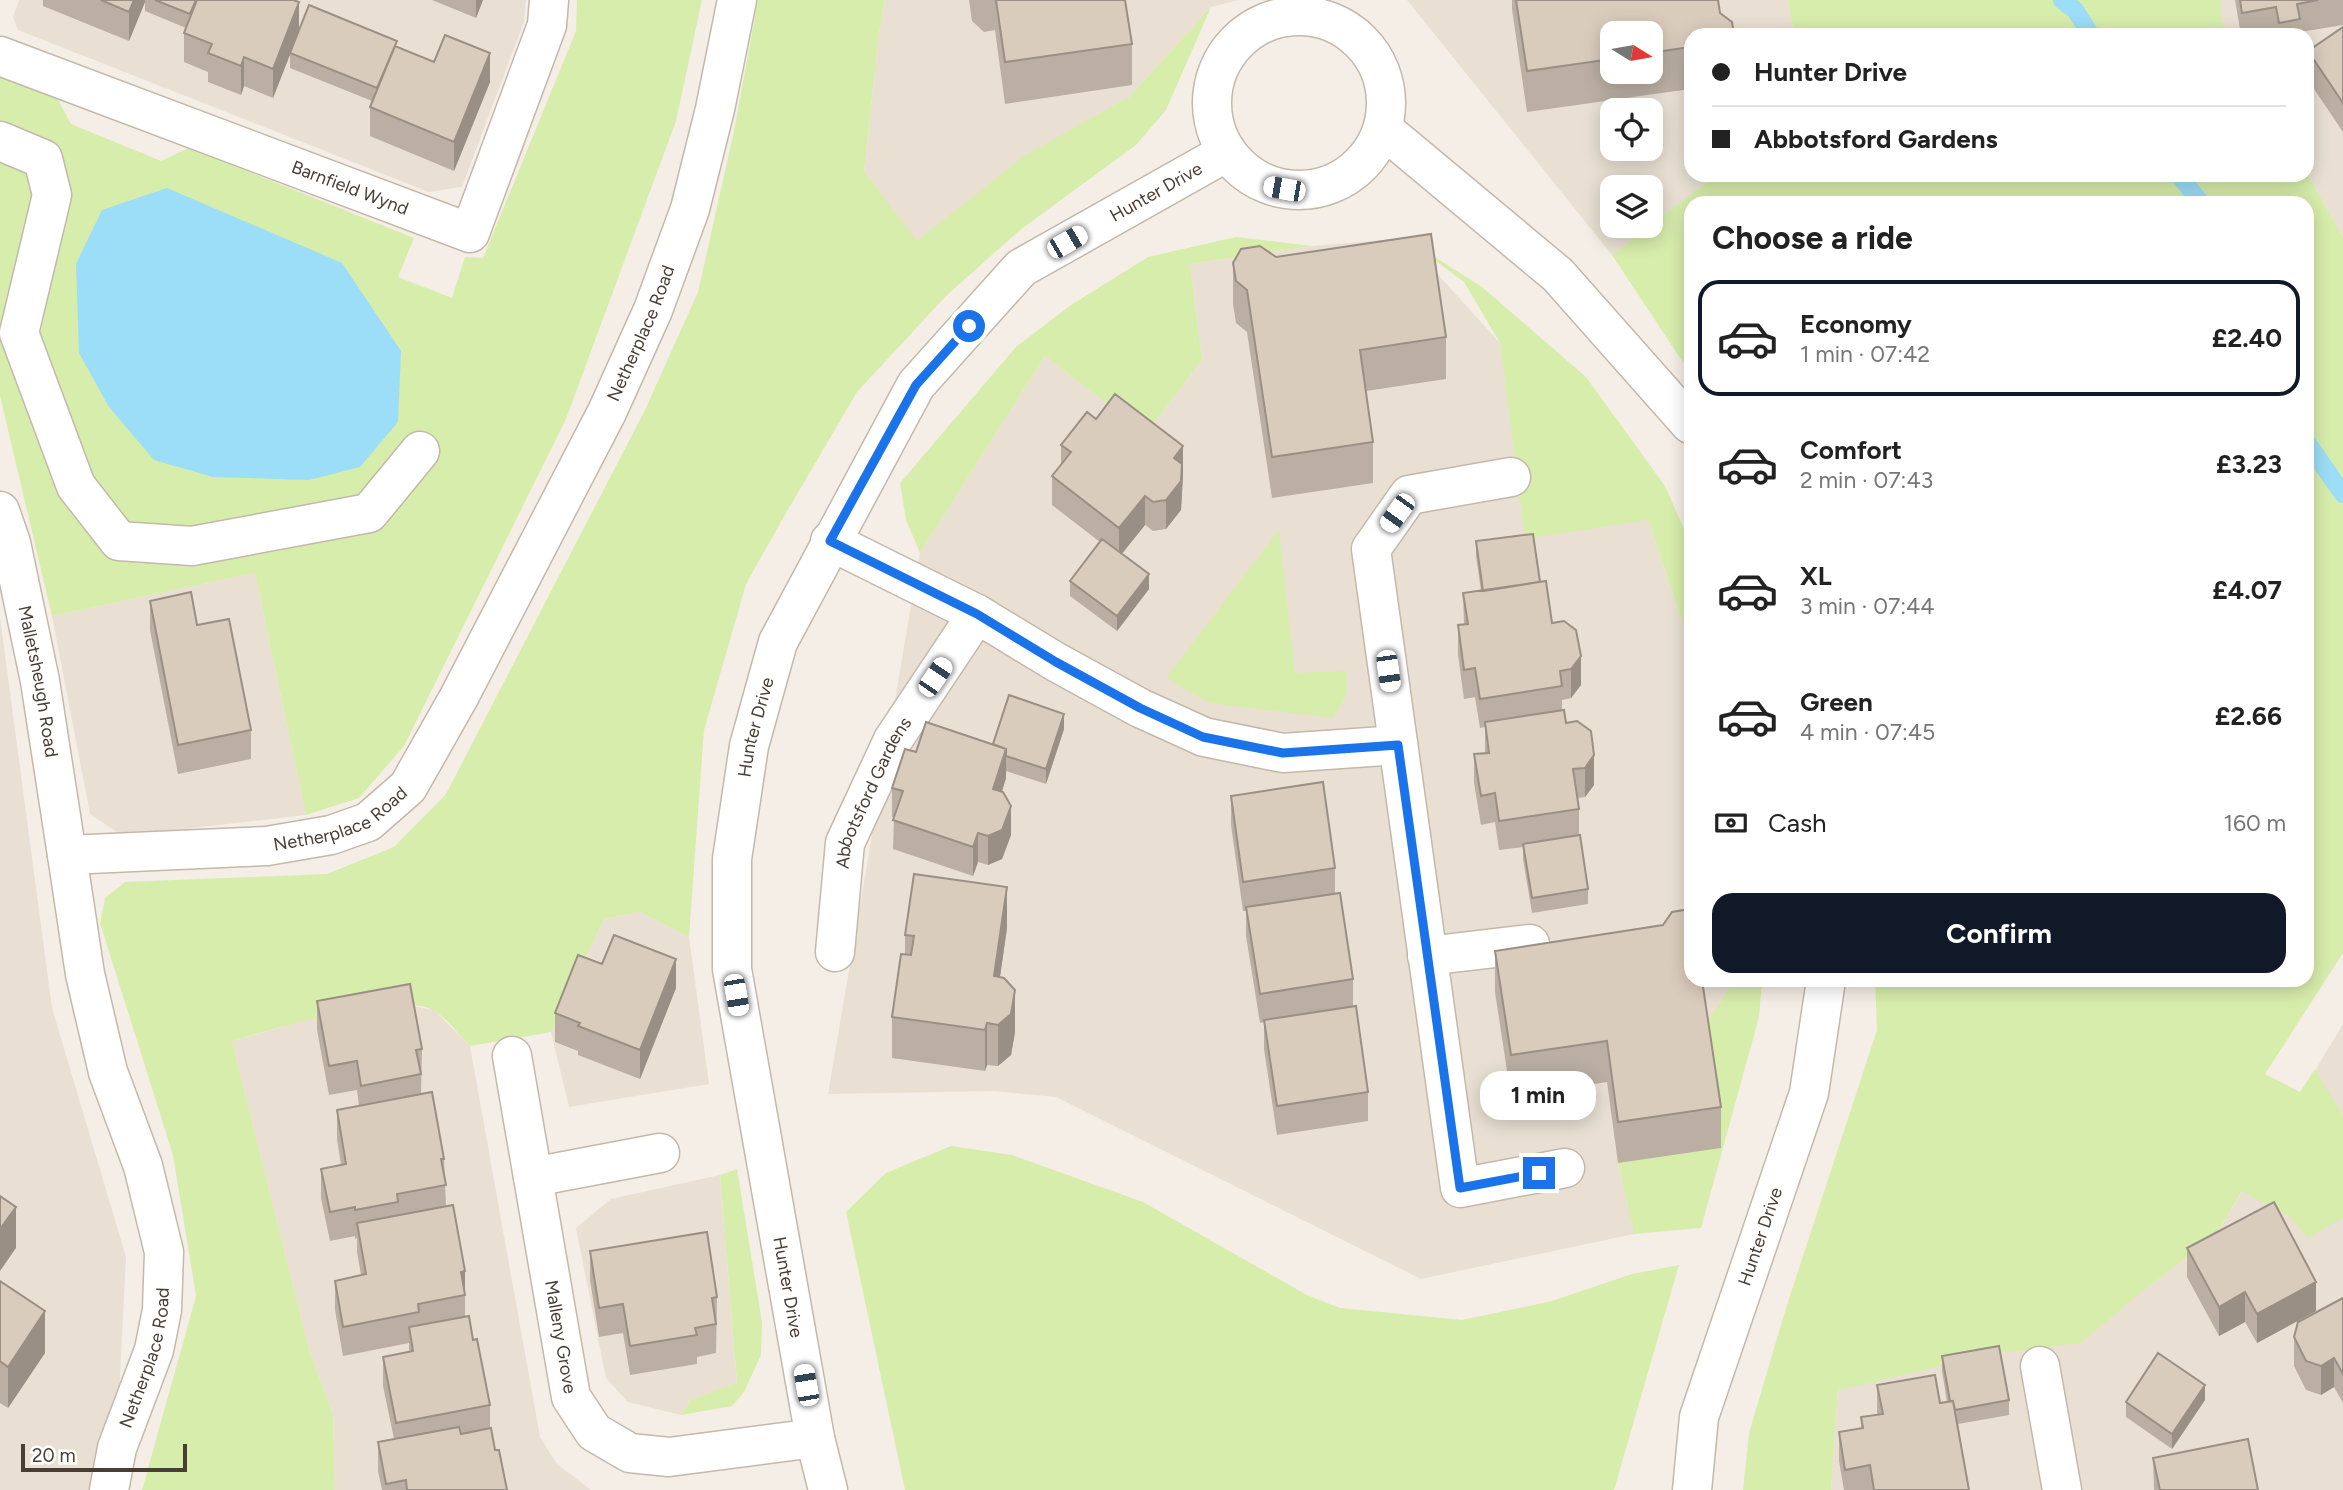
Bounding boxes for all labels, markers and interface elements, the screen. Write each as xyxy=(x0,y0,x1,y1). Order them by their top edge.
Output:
north arrow xyxy=(1600,21,1662,84)
map controls xyxy=(1600,21,1663,238)
text: Hunter Drive xyxy=(1754,56,1907,88)
button: locate xyxy=(1600,98,1663,161)
text: Abbotsford Gardens xyxy=(1754,123,1998,155)
street label: Barnfield Wynd xyxy=(288,156,412,220)
street label: Hunter Drive xyxy=(1106,157,1206,227)
car xyxy=(1262,175,1307,203)
button: layers xyxy=(1600,175,1663,238)
text: Choose a ride xyxy=(1712,219,1913,257)
car xyxy=(1044,222,1091,262)
street label: Netherplace Road xyxy=(602,262,679,405)
icon: car xyxy=(1716,307,1779,370)
text: Economy xyxy=(1800,308,1912,340)
route start xyxy=(953,310,985,342)
text: £2.40 xyxy=(2212,322,2282,354)
text: 1 min · 07:42 xyxy=(1800,340,1930,368)
icon: car xyxy=(1716,433,1779,496)
text: Comfort xyxy=(1800,434,1902,466)
text: £3.23 xyxy=(2216,448,2282,480)
text: 2 min · 07:43 xyxy=(1800,466,1933,494)
car xyxy=(1377,490,1418,536)
icon: car xyxy=(1716,559,1779,622)
text: XL xyxy=(1800,560,1832,592)
text: £4.07 xyxy=(2212,574,2282,606)
text: 3 min · 07:44 xyxy=(1800,592,1935,620)
street label: Malletsheugh Road xyxy=(13,604,63,759)
car xyxy=(1375,649,1402,693)
car xyxy=(915,654,956,700)
street label: Hunter Drive xyxy=(733,674,779,779)
icon: car xyxy=(1716,685,1779,748)
text: Green xyxy=(1800,686,1873,718)
text: £2.66 xyxy=(2215,700,2282,732)
street label: Abbotsford Gardens xyxy=(832,713,916,870)
text: 4 min · 07:45 xyxy=(1800,718,1935,746)
street label: Netherplace Road xyxy=(272,782,412,856)
icon: cash xyxy=(1712,804,1750,842)
text: Cash xyxy=(1768,807,1827,839)
text: 160 m xyxy=(2223,809,2286,837)
button: Confirm xyxy=(1712,893,2286,973)
car xyxy=(723,972,750,1018)
callout: 1 min xyxy=(1481,1072,1597,1120)
text: 1 min xyxy=(1511,1081,1565,1109)
route end xyxy=(1523,1157,1555,1189)
street label: Hunter Drive xyxy=(1733,1184,1787,1288)
street label: Hunter Drive xyxy=(768,1235,808,1339)
street label: Malleny Grove xyxy=(540,1278,581,1396)
street label: Netherplace Road xyxy=(115,1287,174,1431)
car xyxy=(793,1362,820,1408)
scale bar xyxy=(21,1441,187,1473)
text: 20 m xyxy=(32,1444,76,1467)

